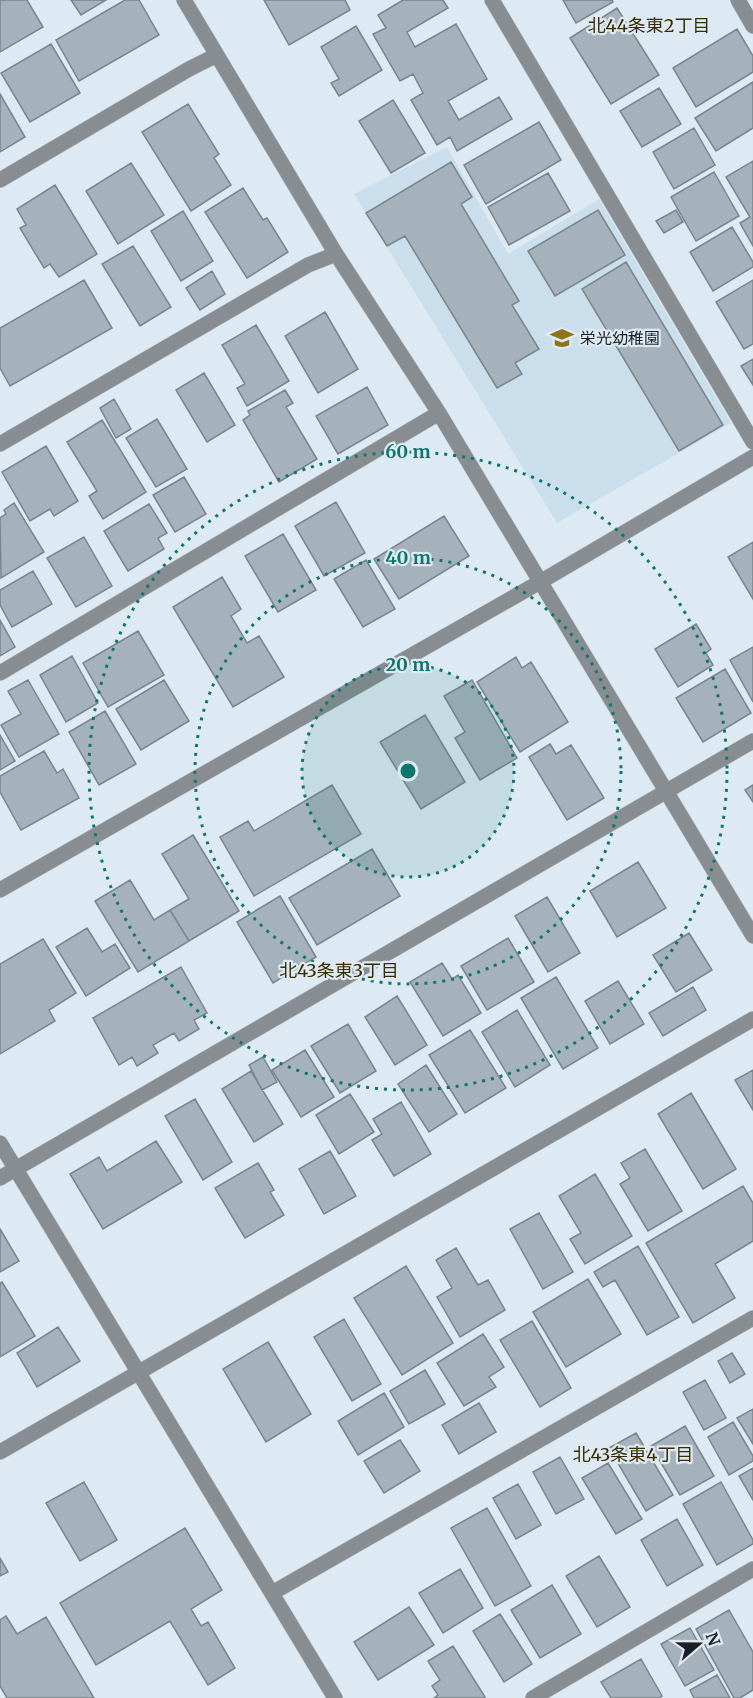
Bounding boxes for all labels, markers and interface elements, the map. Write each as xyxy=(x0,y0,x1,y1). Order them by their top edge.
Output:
district label: 北44条東2丁目 xyxy=(588,14,710,37)
school or university icon: 栄光幼稚園 xyxy=(549,325,575,351)
place label: 栄光幼稚園 xyxy=(580,328,660,348)
text: 60 m xyxy=(385,440,431,463)
text: 40 m xyxy=(385,546,431,569)
text: 20 m xyxy=(386,653,430,676)
centre of rings xyxy=(398,761,418,781)
district label: 北43条東3丁目 xyxy=(279,959,399,982)
district label: 北43条東4丁目 xyxy=(573,1443,693,1466)
north arrow xyxy=(669,1614,729,1674)
text: N xyxy=(702,1630,725,1649)

